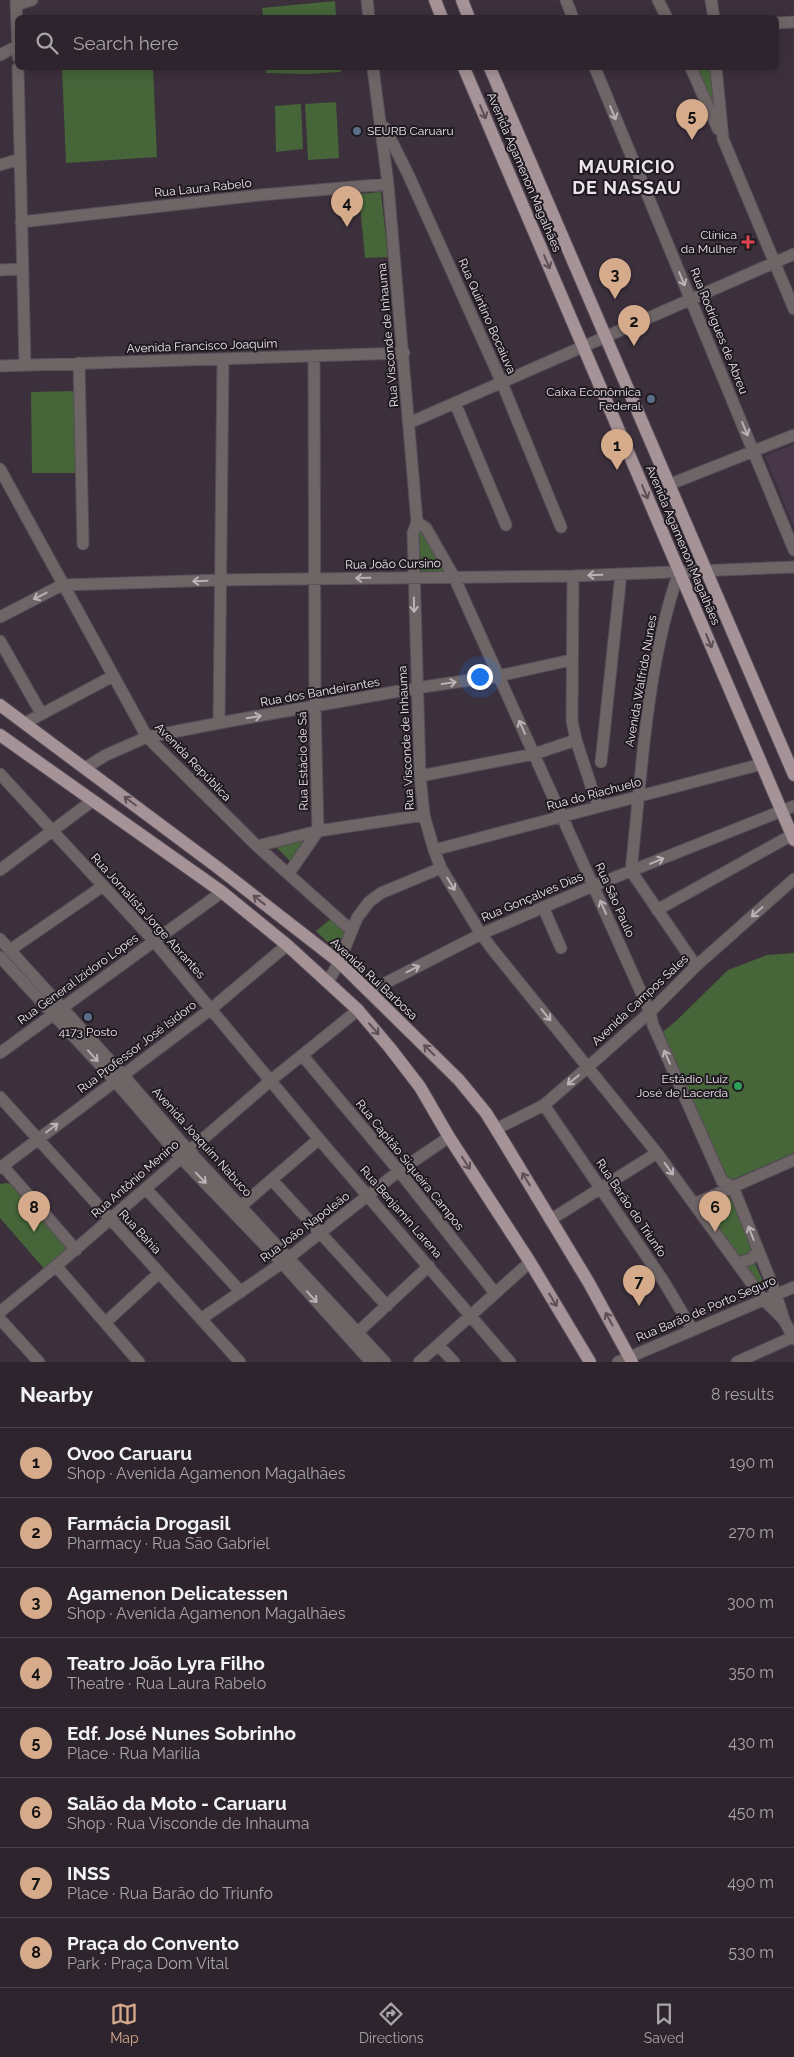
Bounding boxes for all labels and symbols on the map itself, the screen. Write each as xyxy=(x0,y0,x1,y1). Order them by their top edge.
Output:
street label: Avenida Agamenon Magalhães xyxy=(484,90,564,254)
pin: 5 xyxy=(676,99,708,140)
one-way arrow xyxy=(479,104,489,119)
one-way arrow xyxy=(610,105,619,120)
place label: SEURB Caruaru xyxy=(367,124,454,138)
marker: SEURB Caruaru xyxy=(351,125,363,137)
district label: MAURICIO DE NASSAU xyxy=(572,156,682,198)
street label: Rua Laura Rabelo xyxy=(154,176,252,200)
pin: 4 xyxy=(331,186,363,227)
place label: Clínica da Mulher xyxy=(681,228,738,256)
marker: Clínica da Mulher xyxy=(741,235,755,249)
one-way arrow xyxy=(544,254,553,269)
street label: Rua Quintino Bocaiuva xyxy=(455,256,519,376)
pin: 3 xyxy=(599,258,631,299)
street label: Rua Visconde de Inhauma xyxy=(375,262,401,408)
street label: Rua Rodrigues de Abreu xyxy=(687,266,751,396)
one-way arrow xyxy=(678,271,688,286)
pin: 2 xyxy=(618,305,650,346)
street label: Avenida Francisco Joaquim xyxy=(126,336,278,356)
place label: Caixa Econômica Federal xyxy=(546,385,642,413)
marker: Caixa Econômica Federal xyxy=(645,393,657,405)
one-way arrow xyxy=(740,421,750,436)
pin: 1 xyxy=(601,429,633,470)
street label: Avenida Agamenon Magalhães xyxy=(643,463,723,627)
one-way arrow xyxy=(641,484,650,499)
street label: Rua João Cursino xyxy=(345,556,441,572)
one-way arrow xyxy=(587,570,604,580)
one-way arrow xyxy=(355,574,371,583)
one-way arrow xyxy=(192,576,208,586)
one-way arrow xyxy=(33,591,48,601)
one-way arrow xyxy=(410,596,419,612)
street label: Avenida Walfrido Nunes xyxy=(623,614,660,748)
one-way arrow xyxy=(704,633,714,648)
your location xyxy=(467,664,493,690)
street label: Rua Visconde de Inhauma xyxy=(395,665,417,811)
street label: Rua dos Bandeirantes xyxy=(259,675,381,709)
one-way arrow xyxy=(441,678,457,688)
street label: Rua Estácio de Sá xyxy=(295,711,311,811)
one-way arrow xyxy=(246,712,262,722)
street label: Avenida República xyxy=(152,720,234,804)
one-way arrow xyxy=(516,720,526,735)
street label: Rua do Riachuelo xyxy=(545,775,643,813)
one-way arrow xyxy=(124,796,137,807)
street label: Rua Jornalista Jorge Abrantes xyxy=(88,851,208,982)
one-way arrow xyxy=(650,855,665,864)
street label: Rua São Paulo xyxy=(592,861,638,939)
street label: Rua Gonçalves Dias xyxy=(479,869,585,925)
one-way arrow xyxy=(446,876,456,890)
one-way arrow xyxy=(253,894,266,905)
one-way arrow xyxy=(598,900,608,915)
one-way arrow xyxy=(751,906,764,917)
street label: Rua General Izidoro Lopes xyxy=(15,930,141,1027)
street label: Avenida Rui Barbosa xyxy=(328,935,420,1023)
street label: Avenida Campos Sales xyxy=(589,952,691,1048)
one-way arrow xyxy=(405,964,420,973)
street label: Rua Professor José Isidoro xyxy=(75,998,199,1096)
one-way arrow xyxy=(541,1008,552,1021)
marker: 4173 Posto xyxy=(82,1011,94,1023)
one-way arrow xyxy=(369,1023,380,1036)
place label: 4173 Posto xyxy=(59,1025,117,1039)
one-way arrow xyxy=(423,1044,436,1056)
one-way arrow xyxy=(87,1050,99,1063)
one-way arrow xyxy=(661,1050,671,1065)
place label: Estádio Luiz José de Lacerda xyxy=(637,1072,728,1100)
one-way arrow xyxy=(567,1075,580,1086)
marker: Estádio Luiz José de Lacerda xyxy=(732,1080,744,1092)
street label: Avenida Joaquim Nabuco xyxy=(149,1085,255,1199)
street label: Rua Capitão Siqueira Campos xyxy=(353,1097,467,1233)
one-way arrow xyxy=(45,1123,59,1133)
street label: Rua Antônio Menino xyxy=(88,1137,182,1221)
one-way arrow xyxy=(460,1156,471,1170)
street label: Rua Barão do Triunfo xyxy=(593,1156,669,1260)
one-way arrow xyxy=(664,1162,674,1176)
street label: Rua Benjamin Larena xyxy=(357,1163,445,1261)
one-way arrow xyxy=(195,1172,207,1185)
one-way arrow xyxy=(521,1172,531,1187)
street label: Rua João Napoleão xyxy=(258,1189,352,1265)
pin: 8 xyxy=(18,1191,50,1232)
pin: 6 xyxy=(699,1191,731,1232)
street label: Rua Bahia xyxy=(116,1207,164,1257)
one-way arrow xyxy=(746,1226,755,1241)
pin: 7 xyxy=(623,1265,655,1306)
street label: Rua Barão de Porto Seguro xyxy=(634,1273,778,1345)
one-way arrow xyxy=(306,1290,318,1303)
one-way arrow xyxy=(548,1293,558,1307)
one-way arrow xyxy=(604,1312,613,1327)

